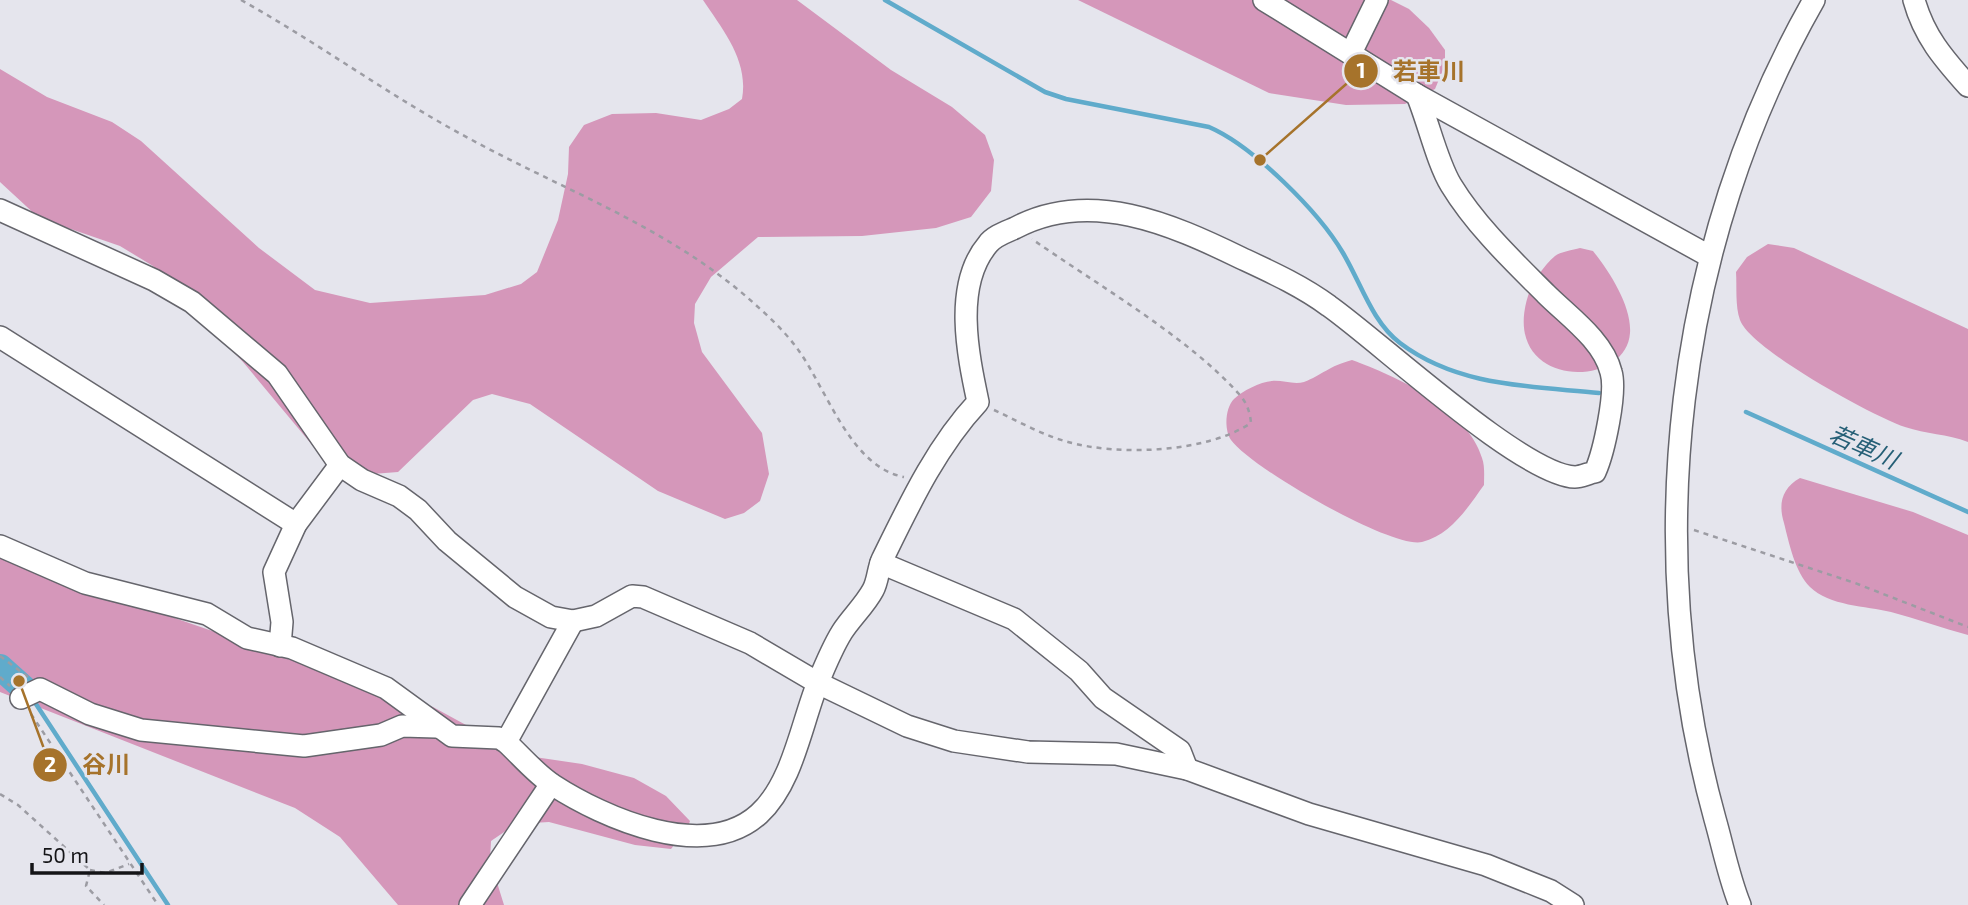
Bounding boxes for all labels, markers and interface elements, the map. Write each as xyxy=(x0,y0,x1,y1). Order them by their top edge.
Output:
callout: 若車川 xyxy=(1344,49,1479,94)
text: 若車川 xyxy=(1393,56,1465,85)
text: 1 xyxy=(1356,57,1366,82)
water label: 若車川 xyxy=(1825,418,1906,475)
callout: 谷川 xyxy=(33,742,144,787)
text: 谷川 xyxy=(82,749,130,778)
text: 2 xyxy=(44,751,56,776)
scale bar xyxy=(32,832,142,876)
text: 50 m xyxy=(42,842,89,867)

